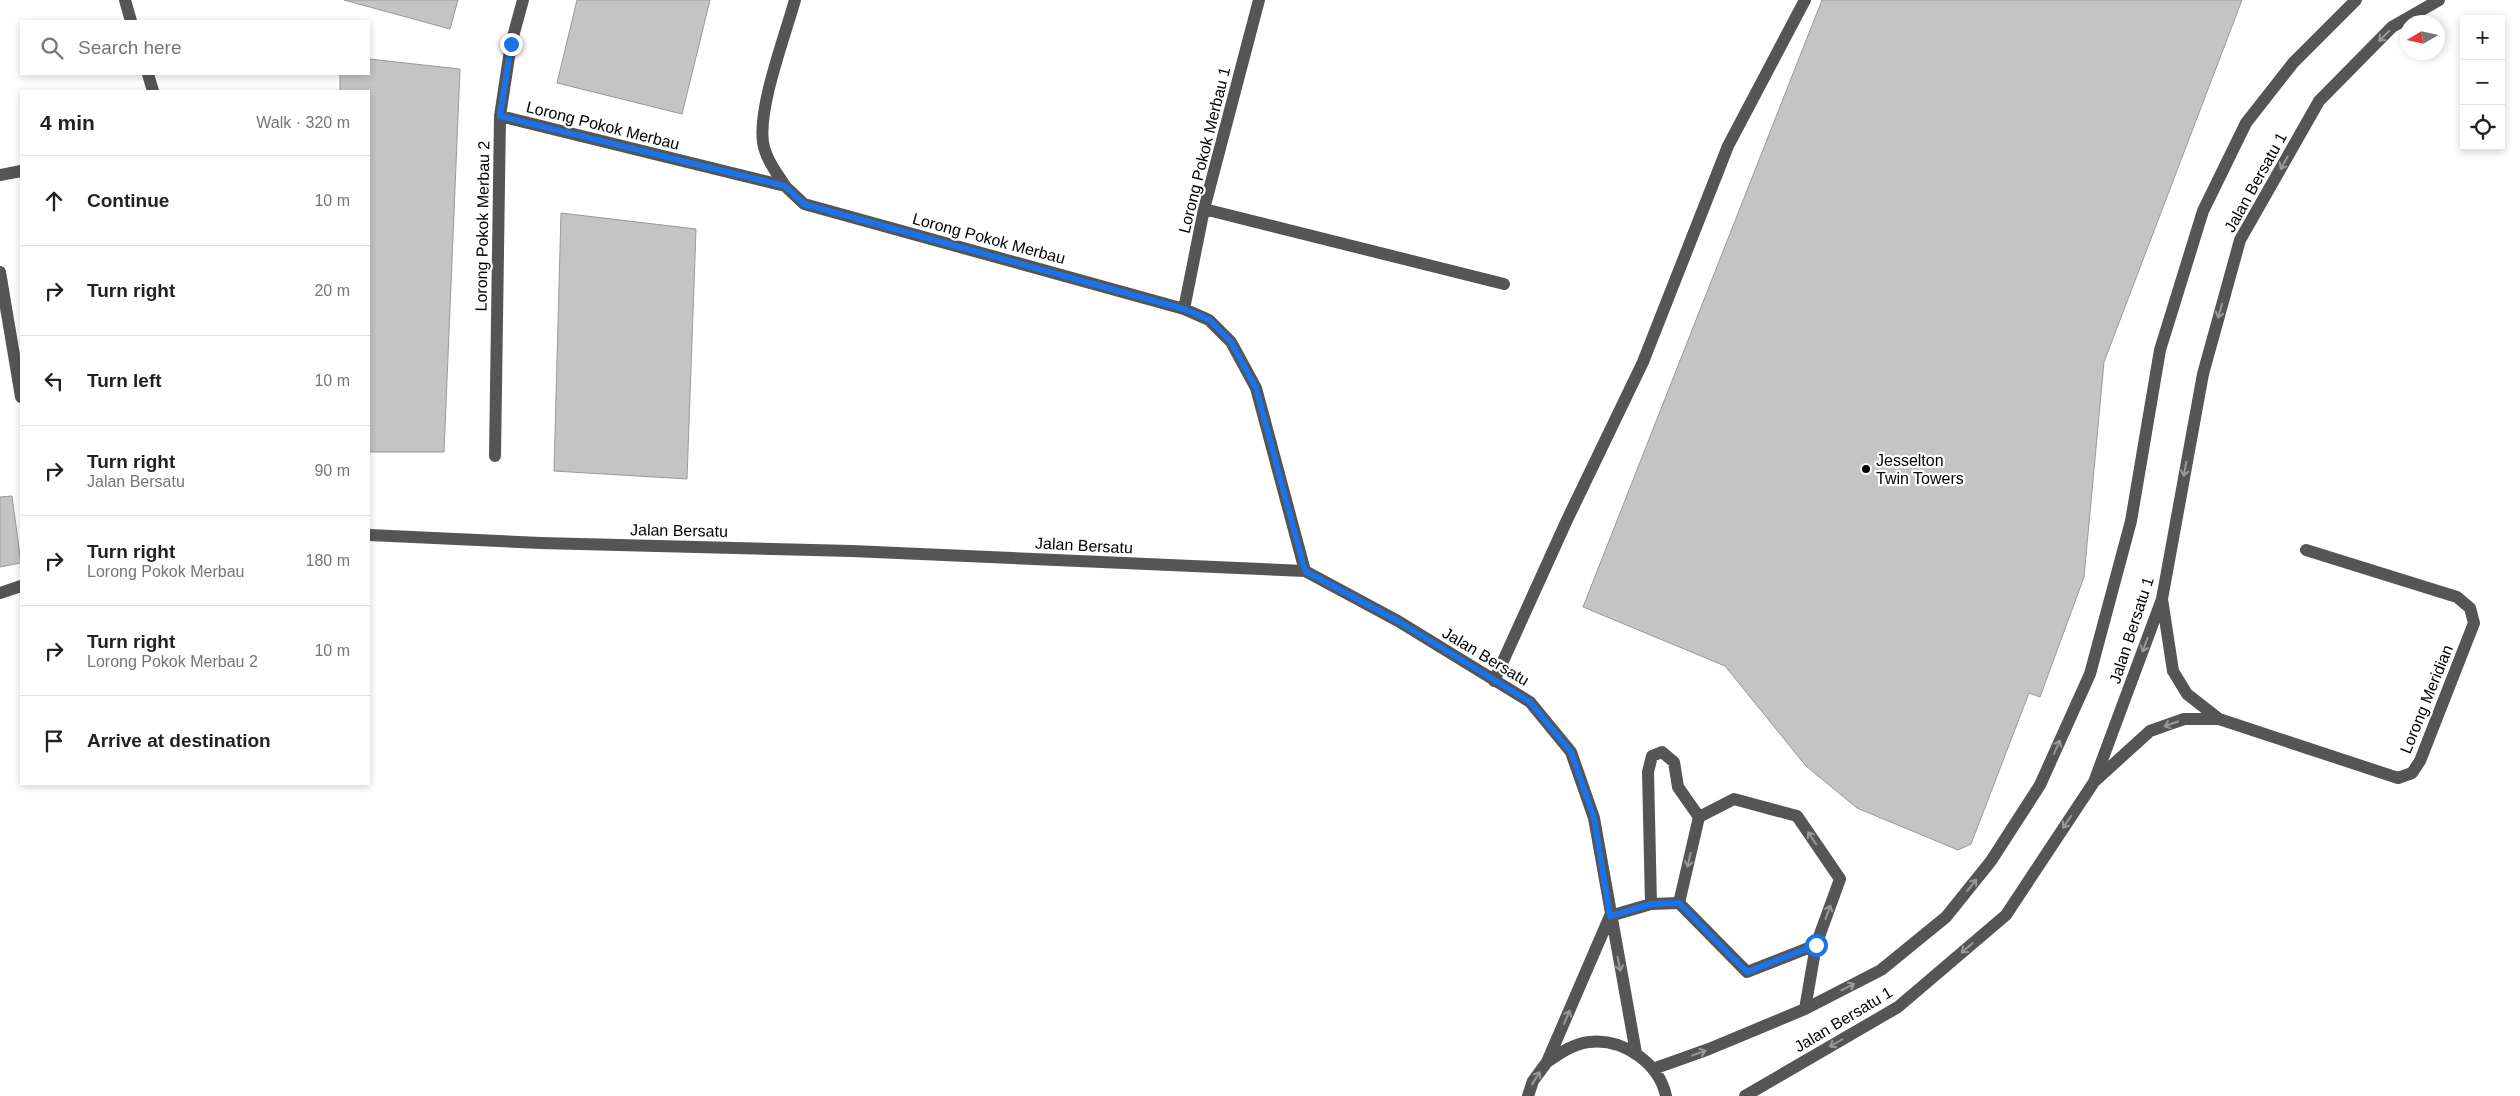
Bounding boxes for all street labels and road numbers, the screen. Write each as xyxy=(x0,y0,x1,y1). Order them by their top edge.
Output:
street label: Lorong Pokok Merbau 1 xyxy=(1176,65,1233,235)
street label: Lorong Pokok Merbau xyxy=(524,98,681,153)
street label: Jalan Bersatu 1 xyxy=(2221,129,2290,235)
street label: Lorong Pokok Merbau 2 xyxy=(473,140,492,312)
street label: Lorong Pokok Merbau xyxy=(911,210,1067,267)
street label: Jalan Bersatu xyxy=(630,521,728,540)
street label: Jalan Bersatu xyxy=(1035,534,1133,557)
street label: Jalan Bersatu 1 xyxy=(2106,575,2157,686)
street label: Jalan Bersatu xyxy=(1439,624,1532,689)
street label: Lorong Meridian xyxy=(2397,642,2456,756)
street label: Jalan Bersatu 1 xyxy=(1791,983,1895,1055)

